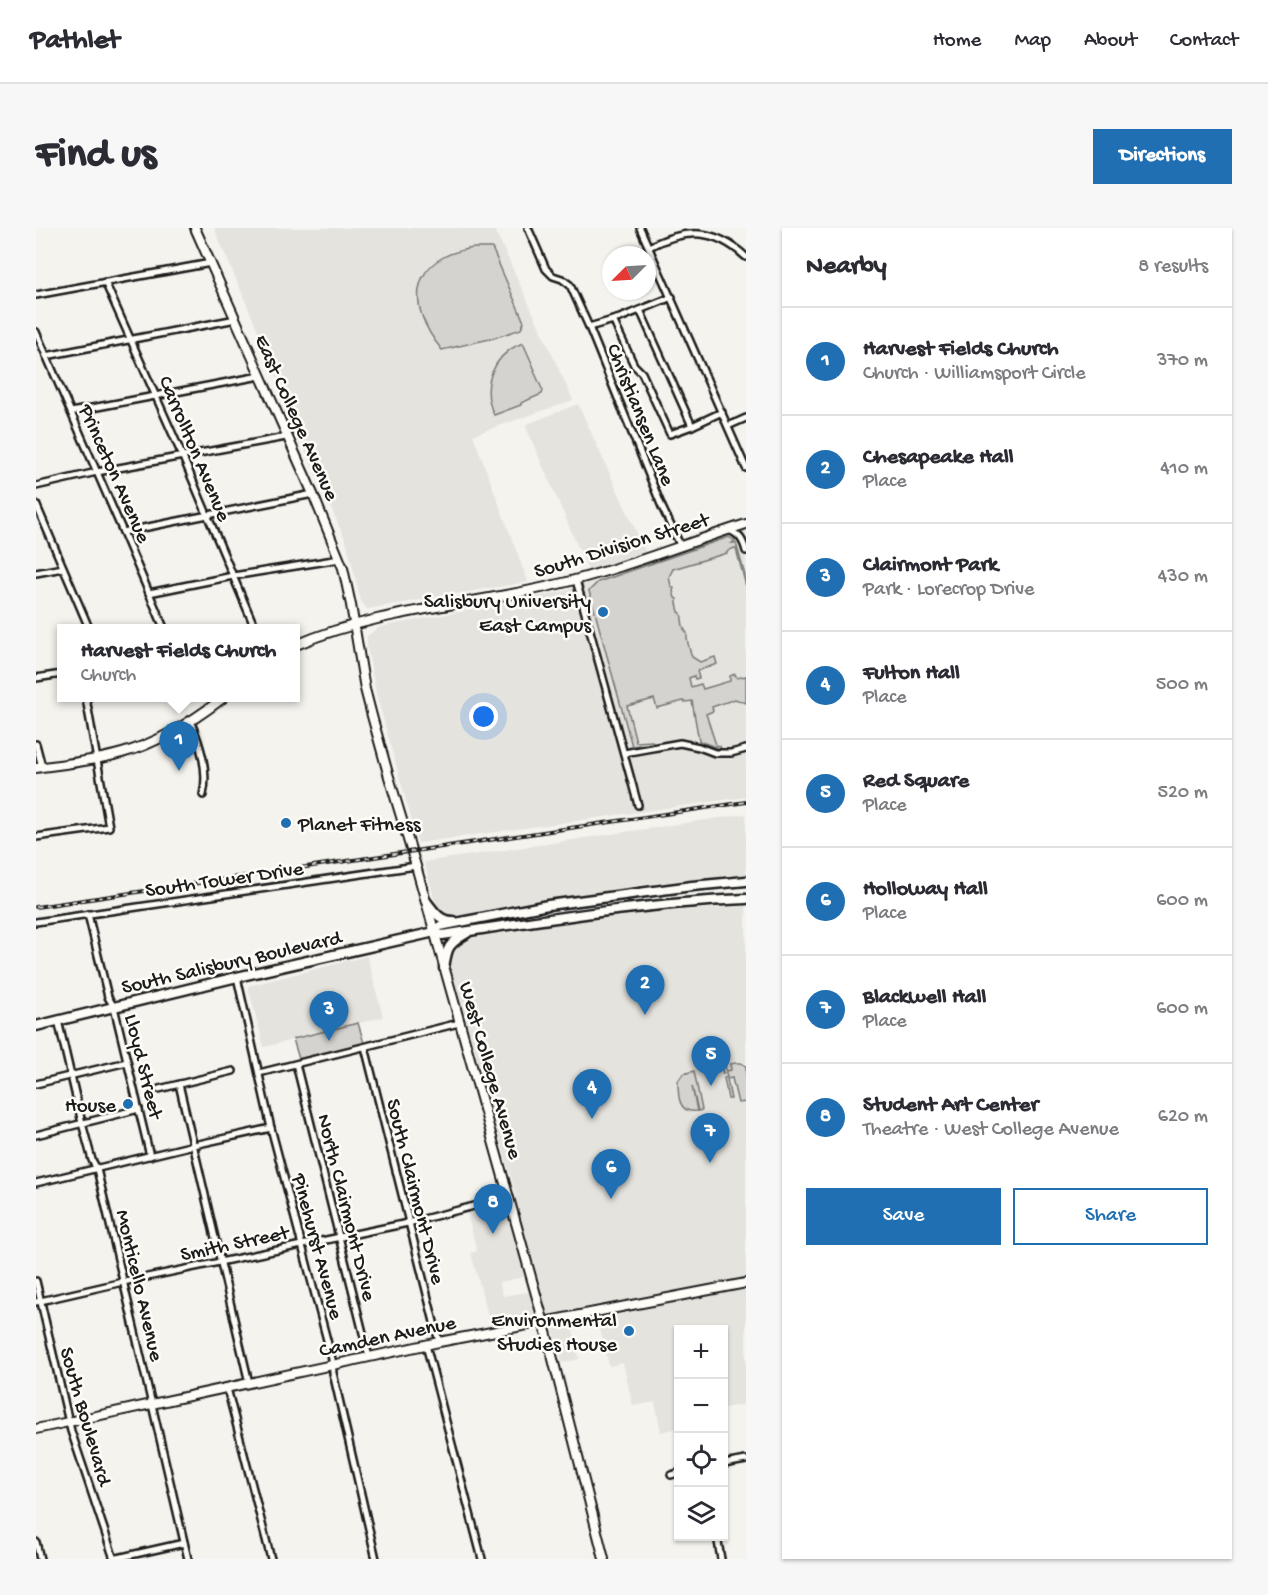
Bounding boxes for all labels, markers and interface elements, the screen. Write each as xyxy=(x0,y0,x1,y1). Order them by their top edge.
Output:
text: Pathlet xyxy=(30,25,120,58)
text: Home xyxy=(933,29,981,54)
text: Map xyxy=(1014,29,1051,54)
text: About xyxy=(1084,29,1137,54)
text: Contact xyxy=(1170,29,1238,54)
button: Directions xyxy=(1093,129,1232,184)
text: Find us xyxy=(36,132,156,181)
north arrow xyxy=(602,246,656,300)
text: Nearby xyxy=(806,252,887,283)
text: 8 results xyxy=(1138,256,1208,279)
street label: East College Avenue xyxy=(247,331,343,506)
text: Harvest Fields Church xyxy=(863,337,1059,363)
street label: Christiansen Lane xyxy=(599,341,679,491)
text: 1 xyxy=(821,350,830,373)
text: 370 m xyxy=(1157,350,1208,373)
text: Church · Williamsport Circle xyxy=(863,363,1085,386)
street label: Carrollton Avenue xyxy=(151,373,235,527)
street label: Princeton Avenue xyxy=(71,400,155,549)
text: Chesapeake Hall xyxy=(863,445,1014,471)
text: 2 xyxy=(821,458,830,481)
text: 410 m xyxy=(1160,458,1208,481)
text: Place xyxy=(863,471,907,494)
street label: South Division Street xyxy=(532,508,715,586)
text: Clairmont Park xyxy=(863,553,998,579)
text: 3 xyxy=(820,566,831,589)
text: 430 m xyxy=(1158,566,1208,589)
text: Park · Lorecrop Drive xyxy=(863,579,1034,602)
place label: Salisbury University East Campus xyxy=(424,591,592,640)
marker: Salisbury University East Campus xyxy=(596,605,610,619)
popup xyxy=(57,624,300,702)
text: Harvest Fields Church xyxy=(81,639,276,665)
text: Fulton Hall xyxy=(863,661,960,687)
text: Church xyxy=(81,665,136,688)
text: 4 xyxy=(821,674,830,697)
text: 500 m xyxy=(1156,674,1208,697)
text: Place xyxy=(863,687,907,710)
your location xyxy=(469,702,498,731)
pin: 1 xyxy=(160,722,198,771)
text: Red Square xyxy=(863,769,969,795)
text: 5 xyxy=(820,782,831,805)
text: 520 m xyxy=(1157,782,1208,805)
text: Place xyxy=(863,795,907,818)
place label: Planet Fitness xyxy=(297,814,422,839)
marker: Planet Fitness xyxy=(279,816,293,830)
street label: South Tower Drive xyxy=(144,858,306,905)
text: Holloway Hall xyxy=(863,877,988,903)
text: 6 xyxy=(820,890,831,913)
text: 600 m xyxy=(1156,890,1208,913)
text: Place xyxy=(863,903,907,926)
street label: South Salisbury Boulevard xyxy=(119,927,346,1002)
pin: 2 xyxy=(626,966,664,1015)
street label: West College Avenue xyxy=(451,979,526,1164)
text: Blackwell Hall xyxy=(863,985,986,1011)
pin: 3 xyxy=(310,992,348,1041)
text: 7 xyxy=(820,998,831,1021)
text: 600 m xyxy=(1156,998,1208,1021)
text: Place xyxy=(863,1011,907,1034)
street label: Lloyd Street xyxy=(117,1012,167,1124)
pin: 5 xyxy=(692,1036,730,1086)
pin: 4 xyxy=(572,1070,612,1119)
text: Student Art Center xyxy=(863,1093,1038,1119)
place label: House xyxy=(65,1095,117,1120)
marker: House xyxy=(121,1097,135,1111)
street label: South Clairmont Drive xyxy=(378,1097,449,1288)
text: 8 xyxy=(820,1106,831,1129)
text: 620 m xyxy=(1158,1106,1208,1129)
street label: North Clairmont Drive xyxy=(309,1112,380,1305)
pin: 7 xyxy=(690,1114,730,1163)
text: Theatre · West College Avenue xyxy=(863,1119,1119,1142)
pin: 6 xyxy=(592,1150,630,1199)
street label: Pinehurst Avenue xyxy=(284,1170,347,1324)
pin: 8 xyxy=(474,1184,512,1234)
button: Save xyxy=(806,1188,1001,1245)
button: Share xyxy=(1013,1188,1208,1245)
street label: Monticello Avenue xyxy=(108,1208,167,1365)
street label: Smith Street xyxy=(178,1221,294,1269)
place label: Environmental Studies House xyxy=(491,1310,618,1359)
street label: Camden Avenue xyxy=(317,1311,460,1365)
marker: Environmental Studies House xyxy=(622,1324,636,1338)
map controls xyxy=(674,1325,728,1541)
button: + xyxy=(674,1325,728,1379)
street label: South Boulevard xyxy=(52,1345,116,1491)
button: − xyxy=(674,1379,728,1433)
button: locate xyxy=(674,1433,728,1487)
button: layers xyxy=(674,1487,728,1541)

